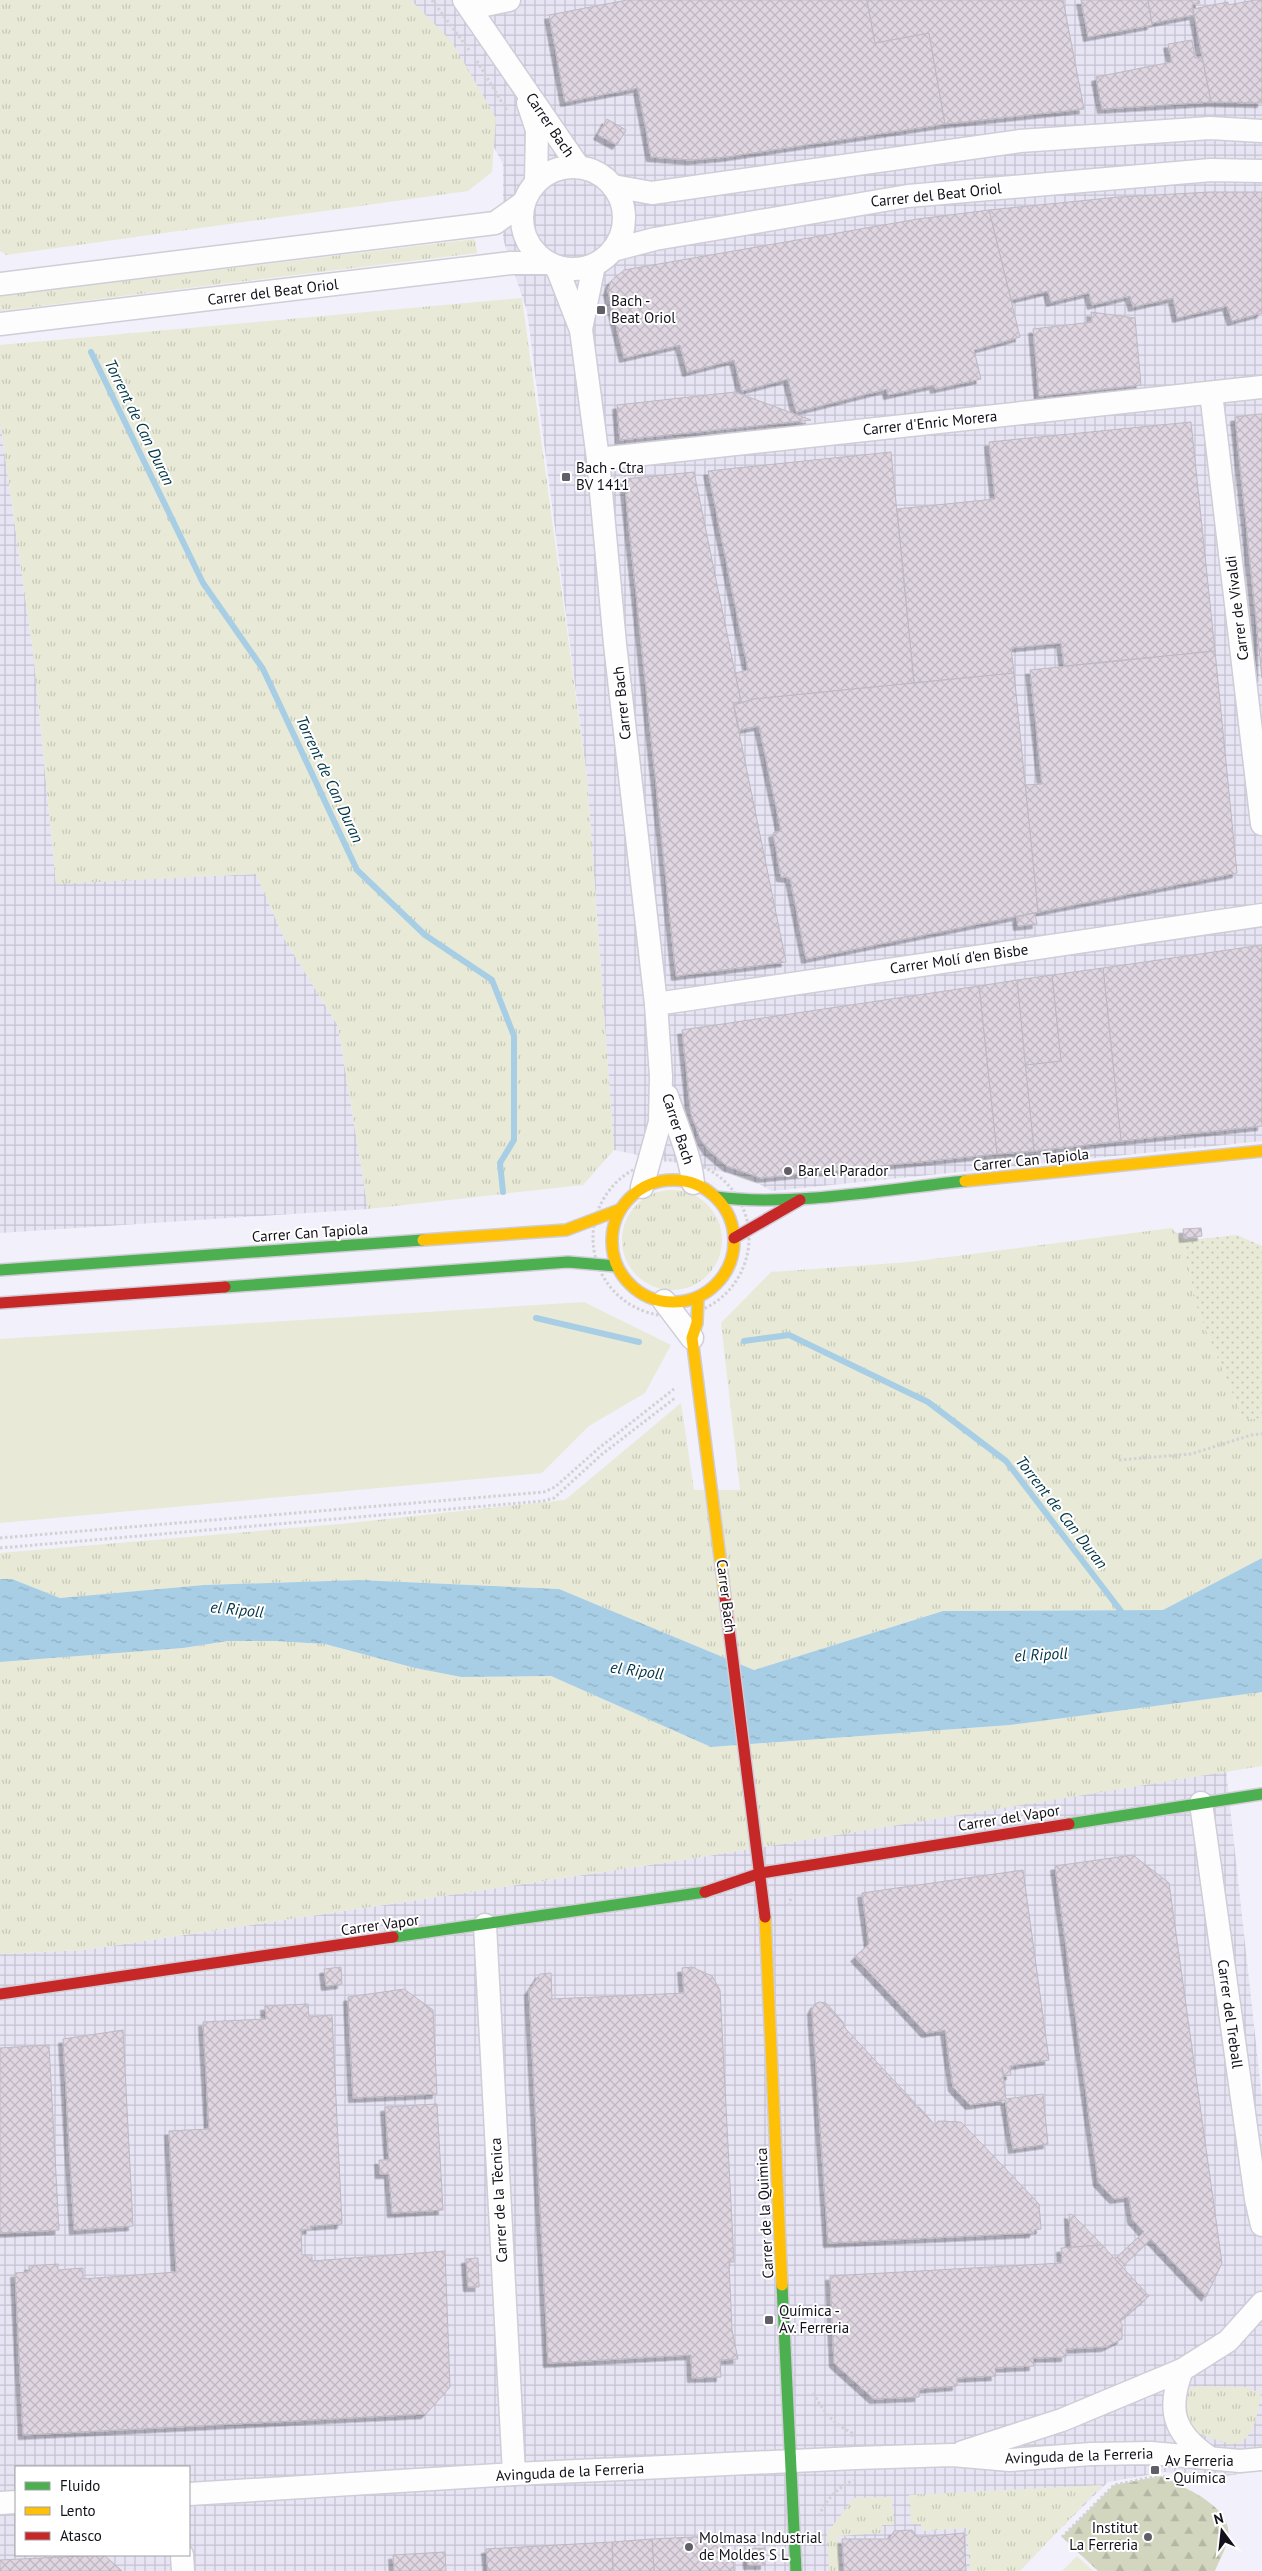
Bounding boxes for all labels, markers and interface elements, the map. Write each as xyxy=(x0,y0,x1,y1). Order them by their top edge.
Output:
street label: Carrer Bach xyxy=(522,89,579,161)
street label: Carrer del Beat Oriol xyxy=(870,178,1003,211)
street label: Carrer del Beat Oriol xyxy=(207,274,340,309)
place label: Bach - Beat Oriol xyxy=(611,291,676,327)
marker: Bach - Beat Oriol xyxy=(595,304,607,316)
water label: Torrent de Can Duran xyxy=(101,356,179,488)
street label: Carrer d'Enric Morera xyxy=(862,406,998,439)
place label: Bach - Ctra BV 1411 xyxy=(576,458,644,494)
marker: Bach - Ctra BV 1411 xyxy=(560,471,572,483)
street label: Carrer de Vivaldi xyxy=(1221,554,1252,662)
street label: Carrer Bach xyxy=(608,665,635,741)
water label: Torrent de Can Duran xyxy=(292,712,368,846)
street label: Carrer Molí d'en Bisbe xyxy=(889,939,1029,978)
street label: Carrer Bach xyxy=(658,1091,699,1167)
street label: Carrer Can Tapiola xyxy=(972,1144,1090,1175)
place label: Bar el Parador xyxy=(798,1161,888,1180)
marker: Bar el Parador xyxy=(782,1165,794,1177)
street label: Carrer Can Tapiola xyxy=(251,1219,369,1246)
water label: Torrent de Can Duran xyxy=(1012,1451,1112,1573)
street label: Carrer Bach xyxy=(713,1558,740,1634)
water label: el Ripoll xyxy=(209,1596,265,1622)
water label: el Ripoll xyxy=(1014,1643,1069,1665)
water label: el Ripoll xyxy=(609,1656,666,1684)
street label: Carrer del Vapor xyxy=(957,1800,1061,1835)
street label: Carrer Vapor xyxy=(340,1910,420,1939)
street label: Carrer del Treball xyxy=(1213,1958,1248,2070)
street label: Carrer de la Tècnica xyxy=(486,2137,511,2263)
street label: Carrer de la Quimica xyxy=(752,2147,777,2279)
place label: Química - Av. Ferreria xyxy=(779,2301,849,2337)
marker: Química - Av. Ferreria xyxy=(763,2314,775,2326)
street label: Avinguda de la Ferreria xyxy=(1004,2443,1154,2468)
place label: Av Ferreria - Química xyxy=(1165,2451,1234,2487)
street label: Avinguda de la Ferreria xyxy=(495,2458,645,2485)
marker: Av Ferreria - Química xyxy=(1149,2464,1161,2476)
legend xyxy=(15,2466,190,2556)
text: Fluido xyxy=(60,2476,100,2495)
text: Lento xyxy=(60,2501,96,2520)
north arrow xyxy=(1197,2506,1247,2556)
text: N xyxy=(1212,2509,1225,2528)
place label: Institut La Ferreria xyxy=(1069,2518,1138,2554)
text: Atasco xyxy=(60,2526,102,2545)
place label: Molmasa Industrial de Moldes S L xyxy=(699,2528,822,2564)
marker: Institut La Ferreria xyxy=(1142,2531,1154,2543)
marker: Molmasa Industrial de Moldes S L xyxy=(683,2541,695,2553)

